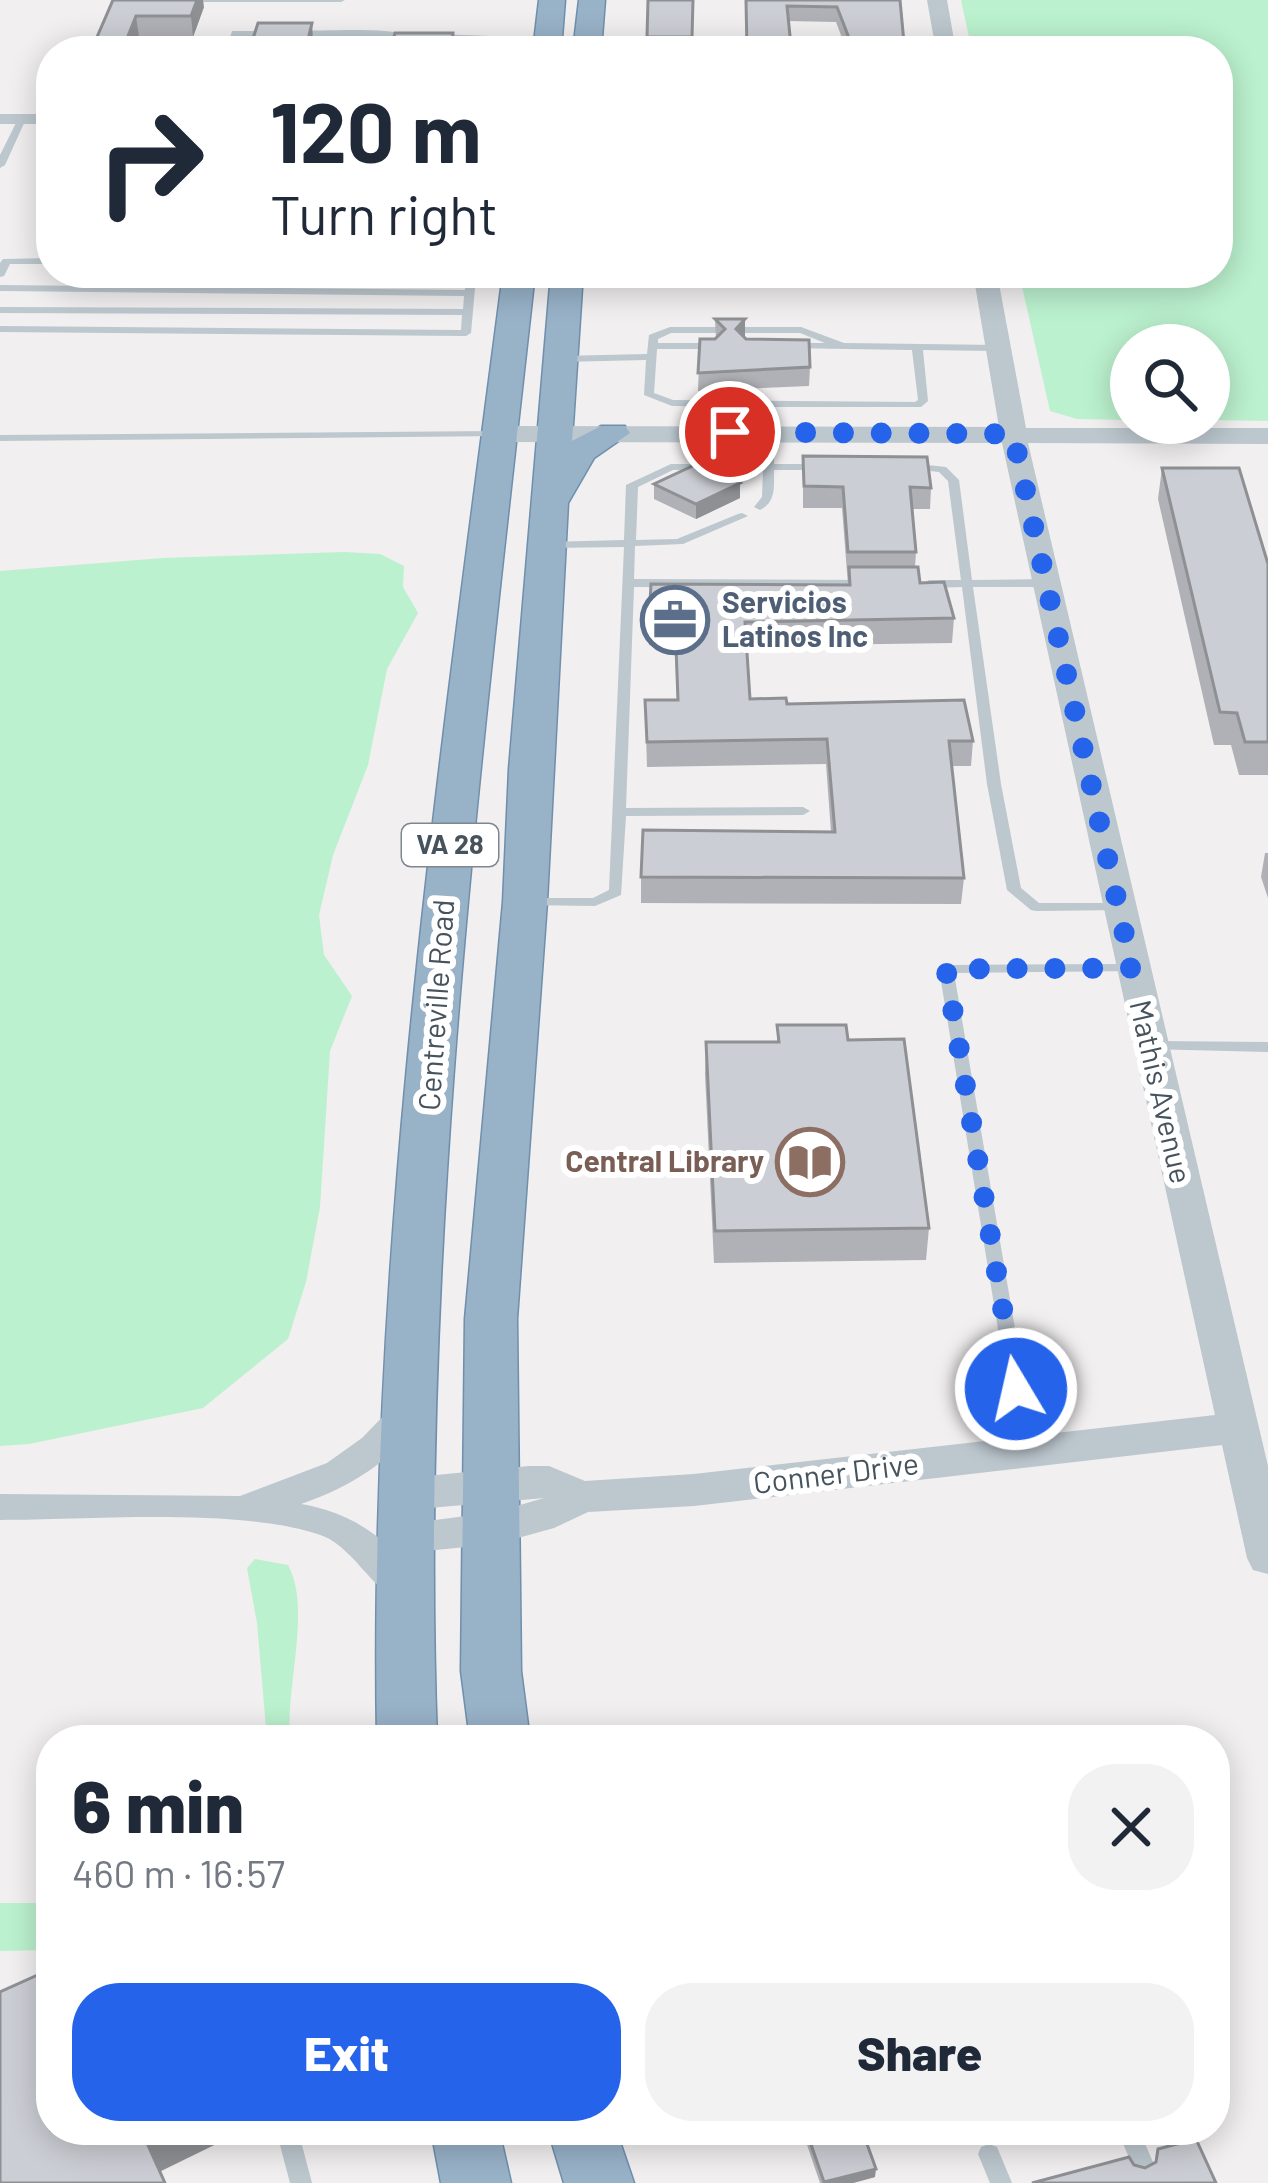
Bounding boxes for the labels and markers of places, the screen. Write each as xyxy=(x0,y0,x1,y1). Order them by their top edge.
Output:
pin xyxy=(679,381,781,483)
place label: Servicios Latinos Inc xyxy=(722,583,868,653)
office icon: Servicios Latinos Inc xyxy=(640,585,710,655)
library icon: Central Library xyxy=(775,1127,845,1197)
place label: Central Library xyxy=(565,1142,764,1178)

